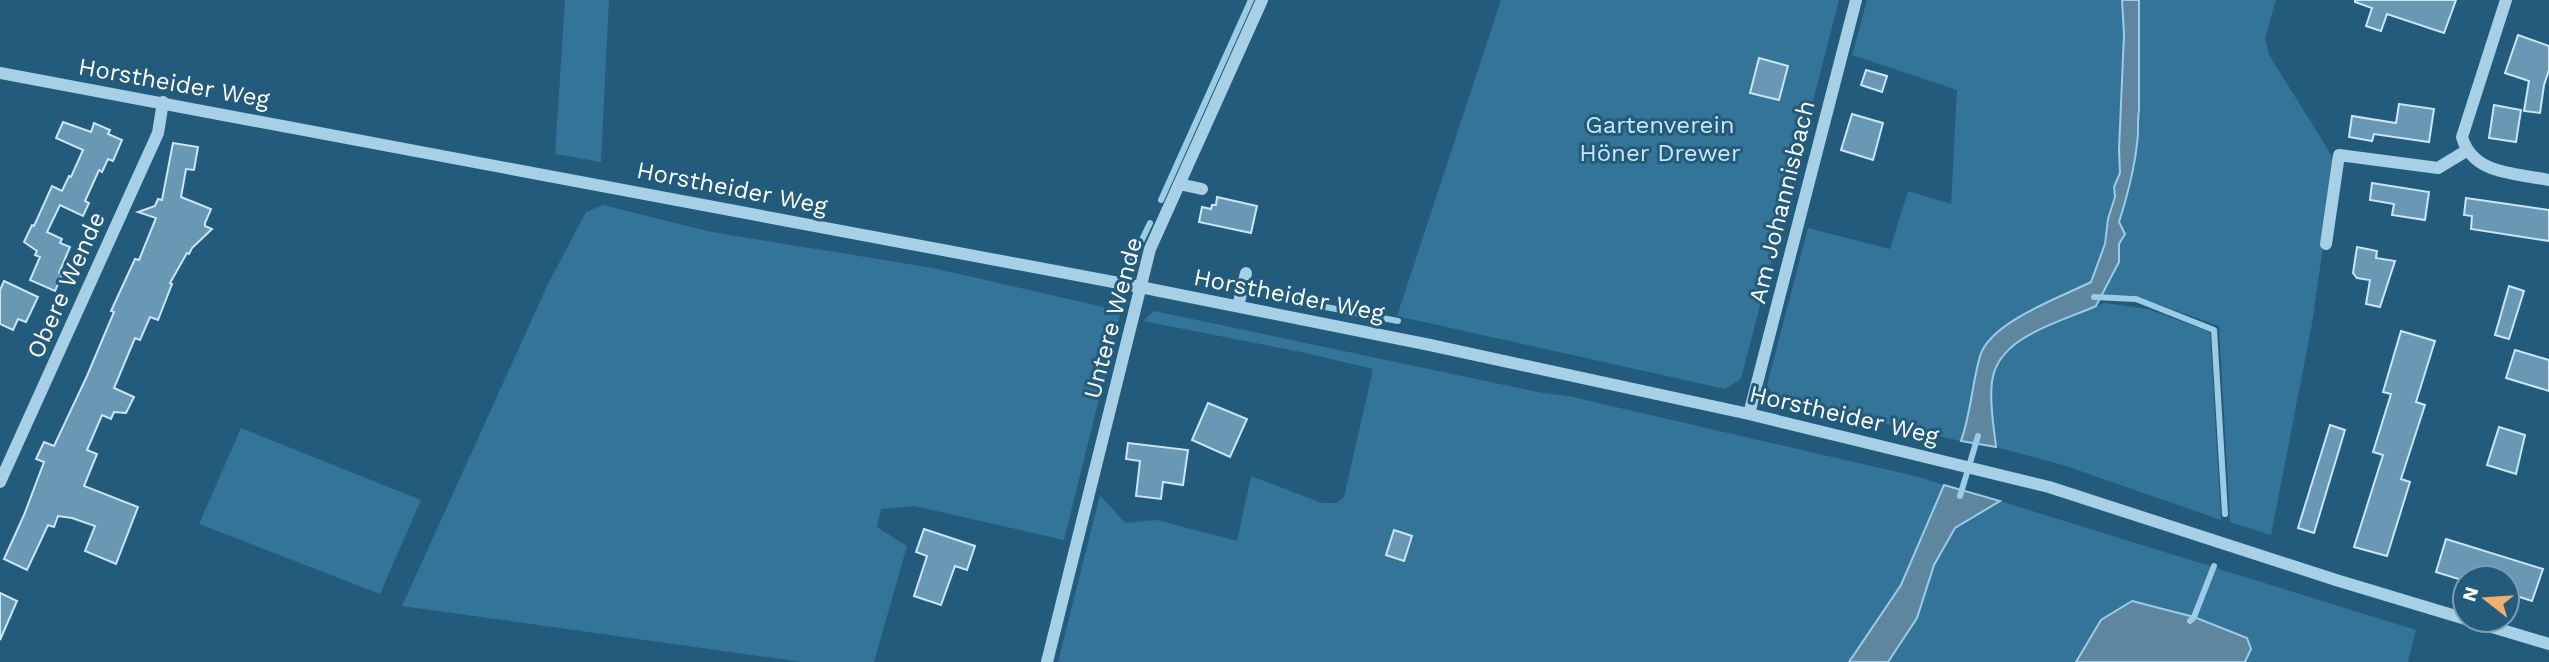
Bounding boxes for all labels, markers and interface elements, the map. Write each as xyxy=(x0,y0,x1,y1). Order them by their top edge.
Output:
street label: Horstheider Weg xyxy=(76,52,272,114)
street label: Am Johannisbach xyxy=(1743,98,1821,306)
park label: Gartenverein Höner Drewer xyxy=(1579,111,1741,167)
street label: Horstheider Weg xyxy=(634,156,830,220)
street label: Obere Wende xyxy=(21,207,111,363)
street label: Untere Wende xyxy=(1078,234,1148,402)
street label: Horstheider Weg xyxy=(1191,263,1387,327)
street label: Horstheider Weg xyxy=(1747,380,1942,450)
north arrow xyxy=(2451,564,2521,634)
text: N xyxy=(2457,584,2483,604)

